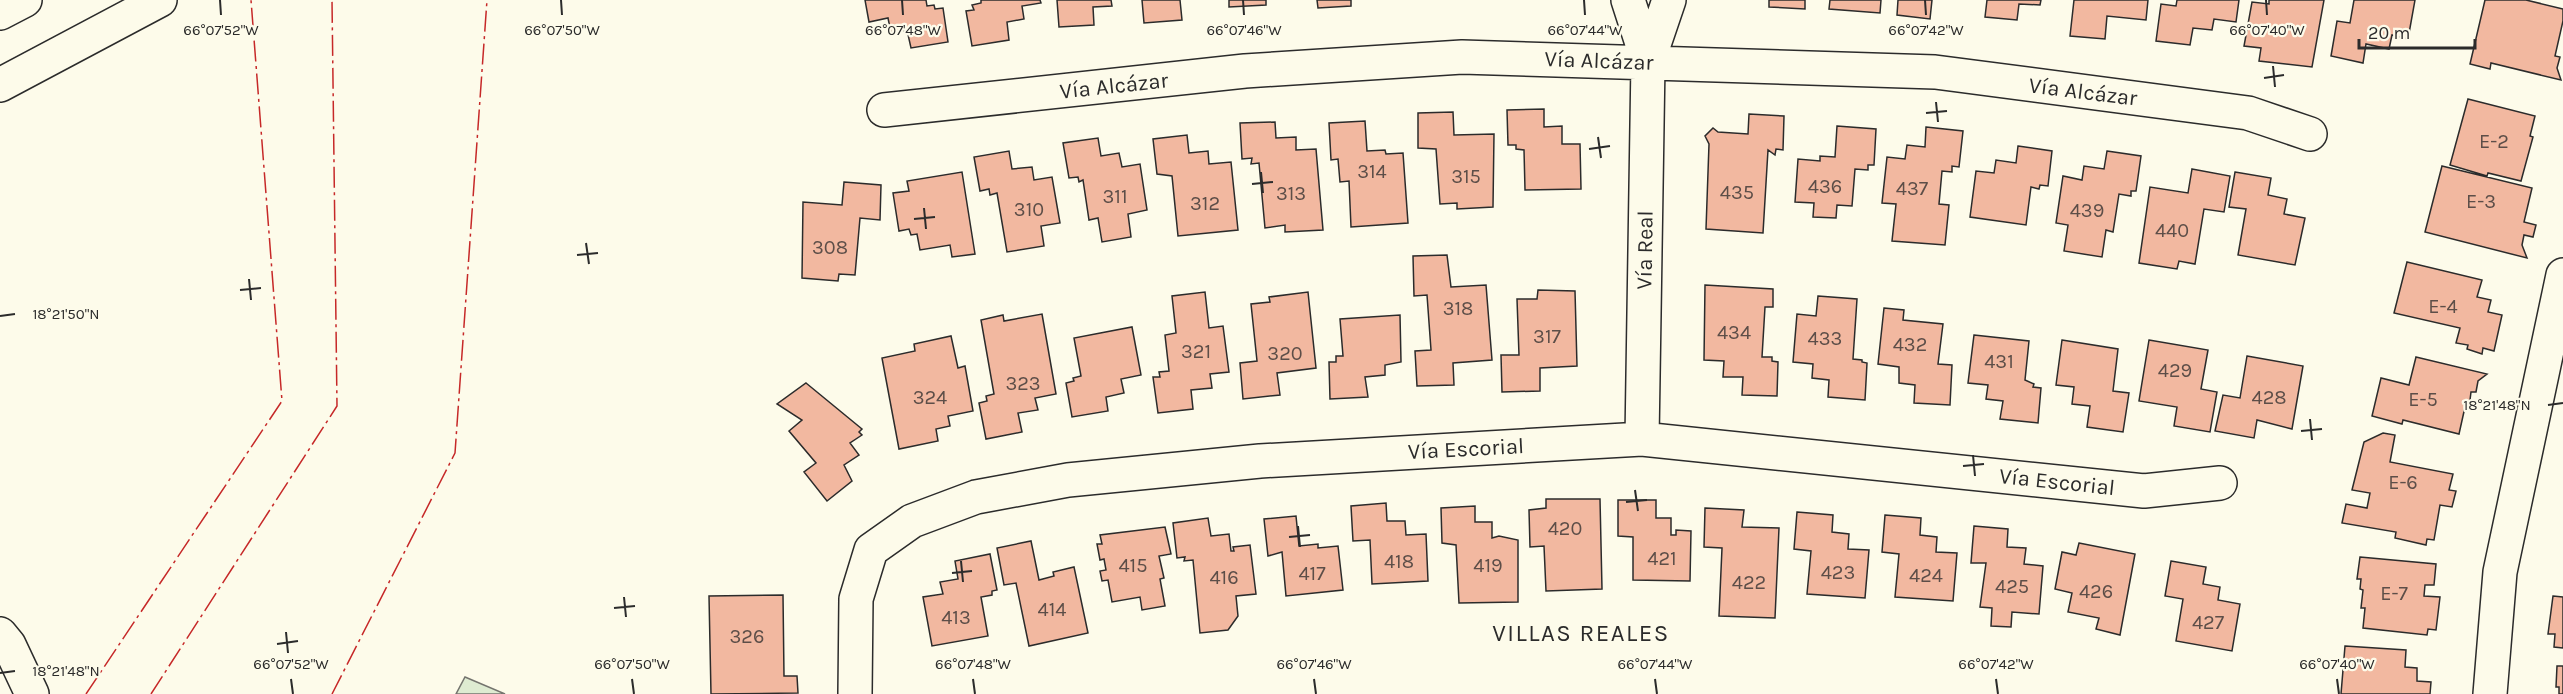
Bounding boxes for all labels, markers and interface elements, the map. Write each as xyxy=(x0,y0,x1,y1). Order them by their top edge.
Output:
scale bar xyxy=(2359,12,2474,50)
text: 66°07'52"W xyxy=(183,21,259,39)
text: 66°07'50"W xyxy=(524,21,600,39)
text: 66°07'48"W xyxy=(865,21,942,39)
text: 66°07'46"W xyxy=(1206,21,1282,39)
text: 66°07'44"W xyxy=(1548,21,1623,39)
text: 66°07'42"W xyxy=(1888,21,1964,39)
text: 66°07'40"W xyxy=(2229,21,2305,39)
text: 20 m xyxy=(2368,22,2410,44)
street label: Vía Alcázar xyxy=(1544,46,1654,76)
street label: Vía Alcázar xyxy=(1058,67,1170,105)
street label: Vía Alcázar xyxy=(2027,72,2139,112)
house number: E-2 xyxy=(2479,130,2509,153)
house number: 314 xyxy=(1357,160,1387,183)
house number: 315 xyxy=(1451,165,1481,188)
house number: 436 xyxy=(1808,175,1842,198)
house number: 437 xyxy=(1896,177,1929,200)
house number: 435 xyxy=(1720,181,1754,204)
house number: 313 xyxy=(1276,182,1306,205)
house number: 311 xyxy=(1102,185,1128,208)
house number: E-3 xyxy=(2466,190,2496,213)
house number: 312 xyxy=(1190,192,1220,215)
house number: 310 xyxy=(1014,198,1044,221)
house number: 439 xyxy=(2070,199,2104,222)
street label: Vía Real xyxy=(1631,210,1659,290)
house number: 440 xyxy=(2155,219,2189,242)
house number: 308 xyxy=(812,236,848,259)
house number: E-4 xyxy=(2428,295,2458,318)
house number: 318 xyxy=(1443,297,1473,320)
text: 18°21'50"N xyxy=(32,305,100,323)
house number: 434 xyxy=(1717,321,1751,344)
house number: 317 xyxy=(1533,325,1562,348)
house number: 433 xyxy=(1808,327,1842,350)
house number: 432 xyxy=(1893,333,1927,356)
house number: 321 xyxy=(1181,340,1211,363)
house number: 320 xyxy=(1267,342,1303,365)
house number: 431 xyxy=(1984,350,2014,373)
house number: 429 xyxy=(2158,359,2192,382)
house number: 323 xyxy=(1005,372,1041,395)
house number: 324 xyxy=(913,386,947,409)
house number: 428 xyxy=(2251,386,2287,409)
house number: E-5 xyxy=(2408,388,2438,411)
text: 18°21'48"N xyxy=(2463,396,2531,414)
street label: Vía Escorial xyxy=(1407,433,1525,465)
street label: Vía Escorial xyxy=(1998,463,2116,501)
house number: E-6 xyxy=(2388,471,2418,494)
house number: 420 xyxy=(1548,517,1582,540)
house number: 421 xyxy=(1647,547,1677,570)
house number: 418 xyxy=(1384,550,1414,573)
house number: 415 xyxy=(1118,554,1148,577)
house number: 419 xyxy=(1473,554,1503,577)
house number: 423 xyxy=(1821,561,1855,584)
house number: 417 xyxy=(1298,562,1326,585)
house number: 424 xyxy=(1909,564,1943,587)
house number: 416 xyxy=(1209,566,1239,589)
house number: 422 xyxy=(1732,571,1766,594)
house number: 425 xyxy=(1995,575,2029,598)
house number: 426 xyxy=(2079,580,2113,603)
house number: E-7 xyxy=(2380,582,2408,605)
house number: 414 xyxy=(1038,598,1066,621)
house number: 413 xyxy=(941,606,971,629)
house number: 427 xyxy=(2192,611,2225,634)
district label: VILLAS REALES xyxy=(1492,619,1670,647)
house number: 326 xyxy=(730,625,764,648)
text: 66°07'52"W xyxy=(253,655,329,673)
text: 66°07'50"W xyxy=(594,655,670,673)
text: 66°07'48"W xyxy=(935,655,1012,673)
text: 66°07'46"W xyxy=(1276,655,1352,673)
text: 66°07'44"W xyxy=(1618,655,1693,673)
text: 66°07'42"W xyxy=(1958,655,2034,673)
text: 66°07'40"W xyxy=(2299,655,2375,673)
text: 18°21'48"N xyxy=(32,662,100,680)

